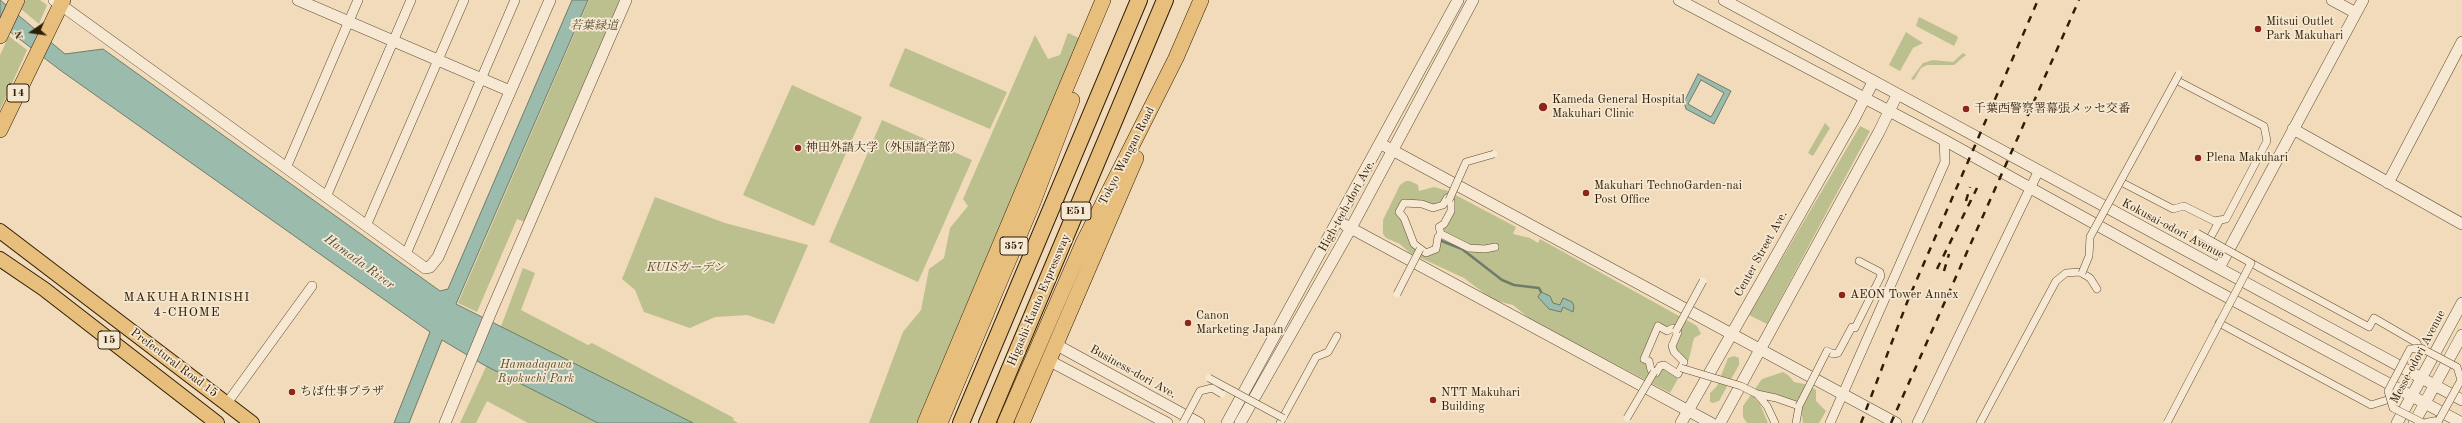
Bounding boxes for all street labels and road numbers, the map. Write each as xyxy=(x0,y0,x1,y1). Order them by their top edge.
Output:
road number: 14 xyxy=(7,84,29,102)
street label: Tokyo Wangan Road xyxy=(1096,104,1158,208)
street label: High-tech-dori Ave. xyxy=(1316,158,1378,254)
street label: Kokusai-odori Avenue xyxy=(2119,196,2227,262)
road number: E51 xyxy=(1061,202,1091,220)
street label: Center Street Ave. xyxy=(1731,208,1791,300)
street label: Higashi-Kanto Expressway xyxy=(1005,232,1073,368)
road number: 357 xyxy=(1000,237,1028,255)
street label: Messe-odori Avenue xyxy=(2387,308,2449,406)
street label: Prefectural Road 15 xyxy=(128,326,220,400)
road number: 15 xyxy=(98,331,120,349)
street label: Business-dori Ave. xyxy=(1087,342,1179,402)

